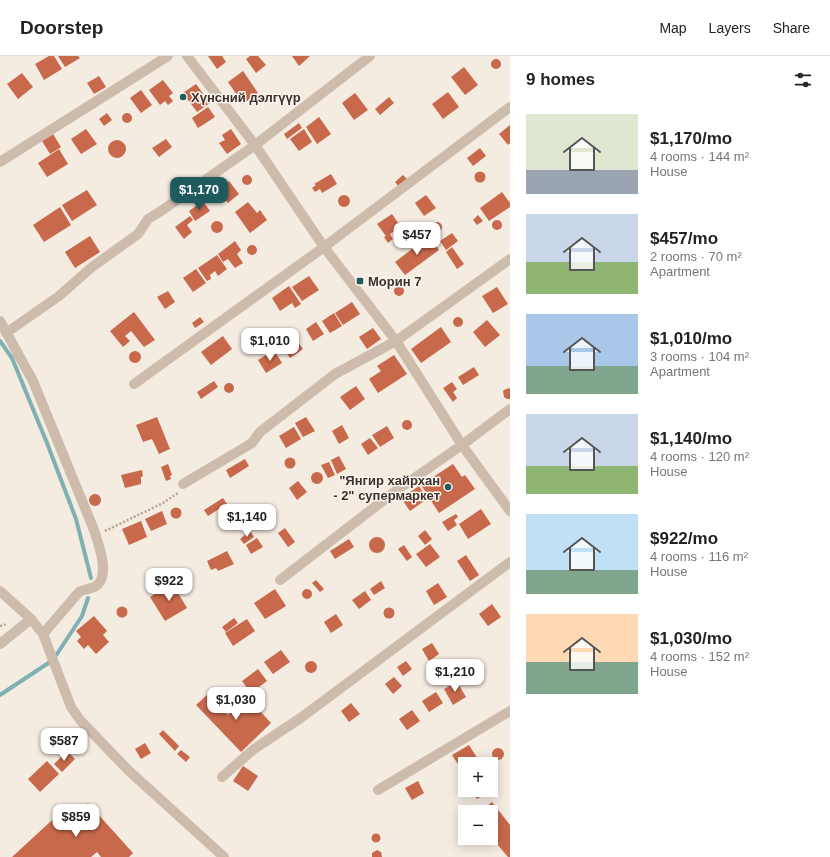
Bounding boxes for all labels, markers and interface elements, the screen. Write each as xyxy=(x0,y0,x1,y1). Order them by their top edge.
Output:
text: Doorstep xyxy=(20,17,103,38)
text: Map xyxy=(659,20,687,36)
text: Layers xyxy=(709,20,751,36)
text: Share xyxy=(773,20,810,36)
icon: filters xyxy=(792,69,814,91)
text: 9 homes xyxy=(526,70,595,89)
place label: Хүнсний дэлгүүр xyxy=(191,90,301,105)
marker: Хүнсний дэлгүүр xyxy=(178,92,188,102)
text: $1,170/mo xyxy=(650,129,732,148)
icon: home xyxy=(558,130,606,178)
text: 4 rooms · 144 m² xyxy=(650,149,749,164)
text: House xyxy=(650,164,688,179)
pin: $1,170 xyxy=(166,177,232,211)
text: $1,170 xyxy=(179,182,219,197)
pin: $457 xyxy=(393,222,441,256)
text: $457 xyxy=(403,227,431,242)
text: $457/mo xyxy=(650,229,718,248)
icon: home xyxy=(558,230,606,278)
text: 2 rooms · 70 m² xyxy=(650,249,742,264)
text: Apartment xyxy=(650,264,710,279)
place label: Морин 7 xyxy=(368,274,421,289)
marker: Морин 7 xyxy=(355,276,365,286)
pin: $1,010 xyxy=(237,328,303,362)
text: $1,010/mo xyxy=(650,329,732,348)
icon: home xyxy=(558,330,606,378)
text: $1,010 xyxy=(250,333,290,348)
text: 3 rooms · 104 m² xyxy=(650,349,749,364)
text: Apartment xyxy=(650,364,710,379)
text: $1,140/mo xyxy=(650,429,732,448)
icon: home xyxy=(558,430,606,478)
text: 4 rooms · 120 m² xyxy=(650,449,749,464)
text: House xyxy=(650,464,688,479)
place label: "Янгир хайрхан - 2" супермаркет xyxy=(333,473,440,503)
marker: "Янгир хайрхан - 2" супермаркет xyxy=(443,482,453,492)
pin: $1,140 xyxy=(214,504,280,538)
text: $1,140 xyxy=(227,509,267,524)
text: $922/mo xyxy=(650,529,718,548)
icon: home xyxy=(558,530,606,578)
text: 4 rooms · 116 m² xyxy=(650,549,748,564)
text: House xyxy=(650,564,688,579)
pin: $922 xyxy=(145,568,193,602)
text: $922 xyxy=(155,573,183,588)
text: $1,030/mo xyxy=(650,629,732,648)
icon: home xyxy=(558,630,606,678)
text: 4 rooms · 152 m² xyxy=(650,649,749,664)
pin: $1,210 xyxy=(422,659,488,693)
text: $1,210 xyxy=(435,664,475,679)
text: House xyxy=(650,664,688,679)
pin: $1,030 xyxy=(203,687,269,721)
text: $1,030 xyxy=(216,692,256,707)
pin: $587 xyxy=(40,728,88,762)
text: $587 xyxy=(50,733,78,748)
map controls xyxy=(458,757,498,845)
button: + xyxy=(458,757,498,797)
pin: $859 xyxy=(52,804,100,838)
button: − xyxy=(458,805,498,845)
text: $859 xyxy=(62,809,90,824)

